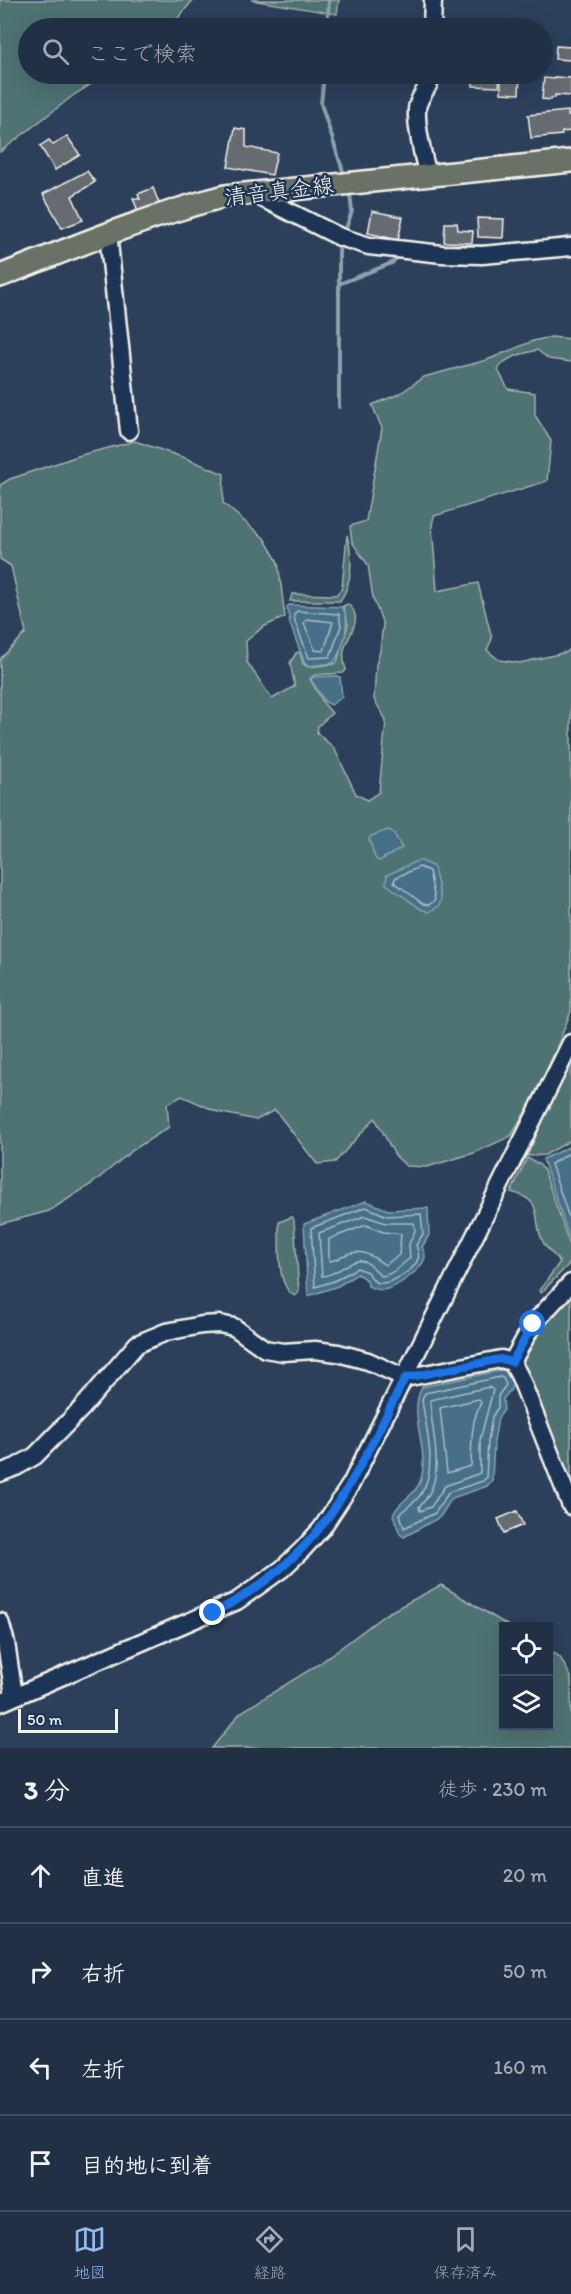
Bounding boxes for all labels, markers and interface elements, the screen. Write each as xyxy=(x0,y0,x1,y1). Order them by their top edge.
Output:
search box xyxy=(18,18,553,84)
icon: search xyxy=(39,35,72,68)
text: ここで検索 xyxy=(87,40,197,67)
street label: 清音真金線 xyxy=(223,171,335,211)
route start xyxy=(519,1310,545,1336)
route end xyxy=(199,1599,225,1625)
map controls xyxy=(499,1622,553,1730)
button: locate xyxy=(499,1622,553,1676)
button: layers xyxy=(499,1676,553,1730)
scale bar xyxy=(18,1706,118,1734)
text: 50 m xyxy=(27,1710,62,1729)
text: 3 分 xyxy=(24,1774,70,1806)
text: 徒歩 · 230 m xyxy=(438,1777,547,1801)
icon: ahead xyxy=(24,1859,57,1892)
text: 20 m xyxy=(503,1863,547,1887)
text: 直進 xyxy=(81,1864,125,1891)
icon: right xyxy=(24,1955,57,1988)
text: 50 m xyxy=(503,1959,547,1983)
text: 右折 xyxy=(81,1960,125,1987)
icon: left xyxy=(24,2051,57,2084)
text: 160 m xyxy=(494,2055,547,2079)
text: 左折 xyxy=(81,2056,125,2083)
icon: arrive xyxy=(24,2147,57,2180)
text: 目的地に到着 xyxy=(81,2152,213,2179)
tab: 地図 xyxy=(73,2223,106,2283)
tab: 経路 xyxy=(253,2223,286,2283)
tab: 保存済み xyxy=(433,2223,497,2283)

